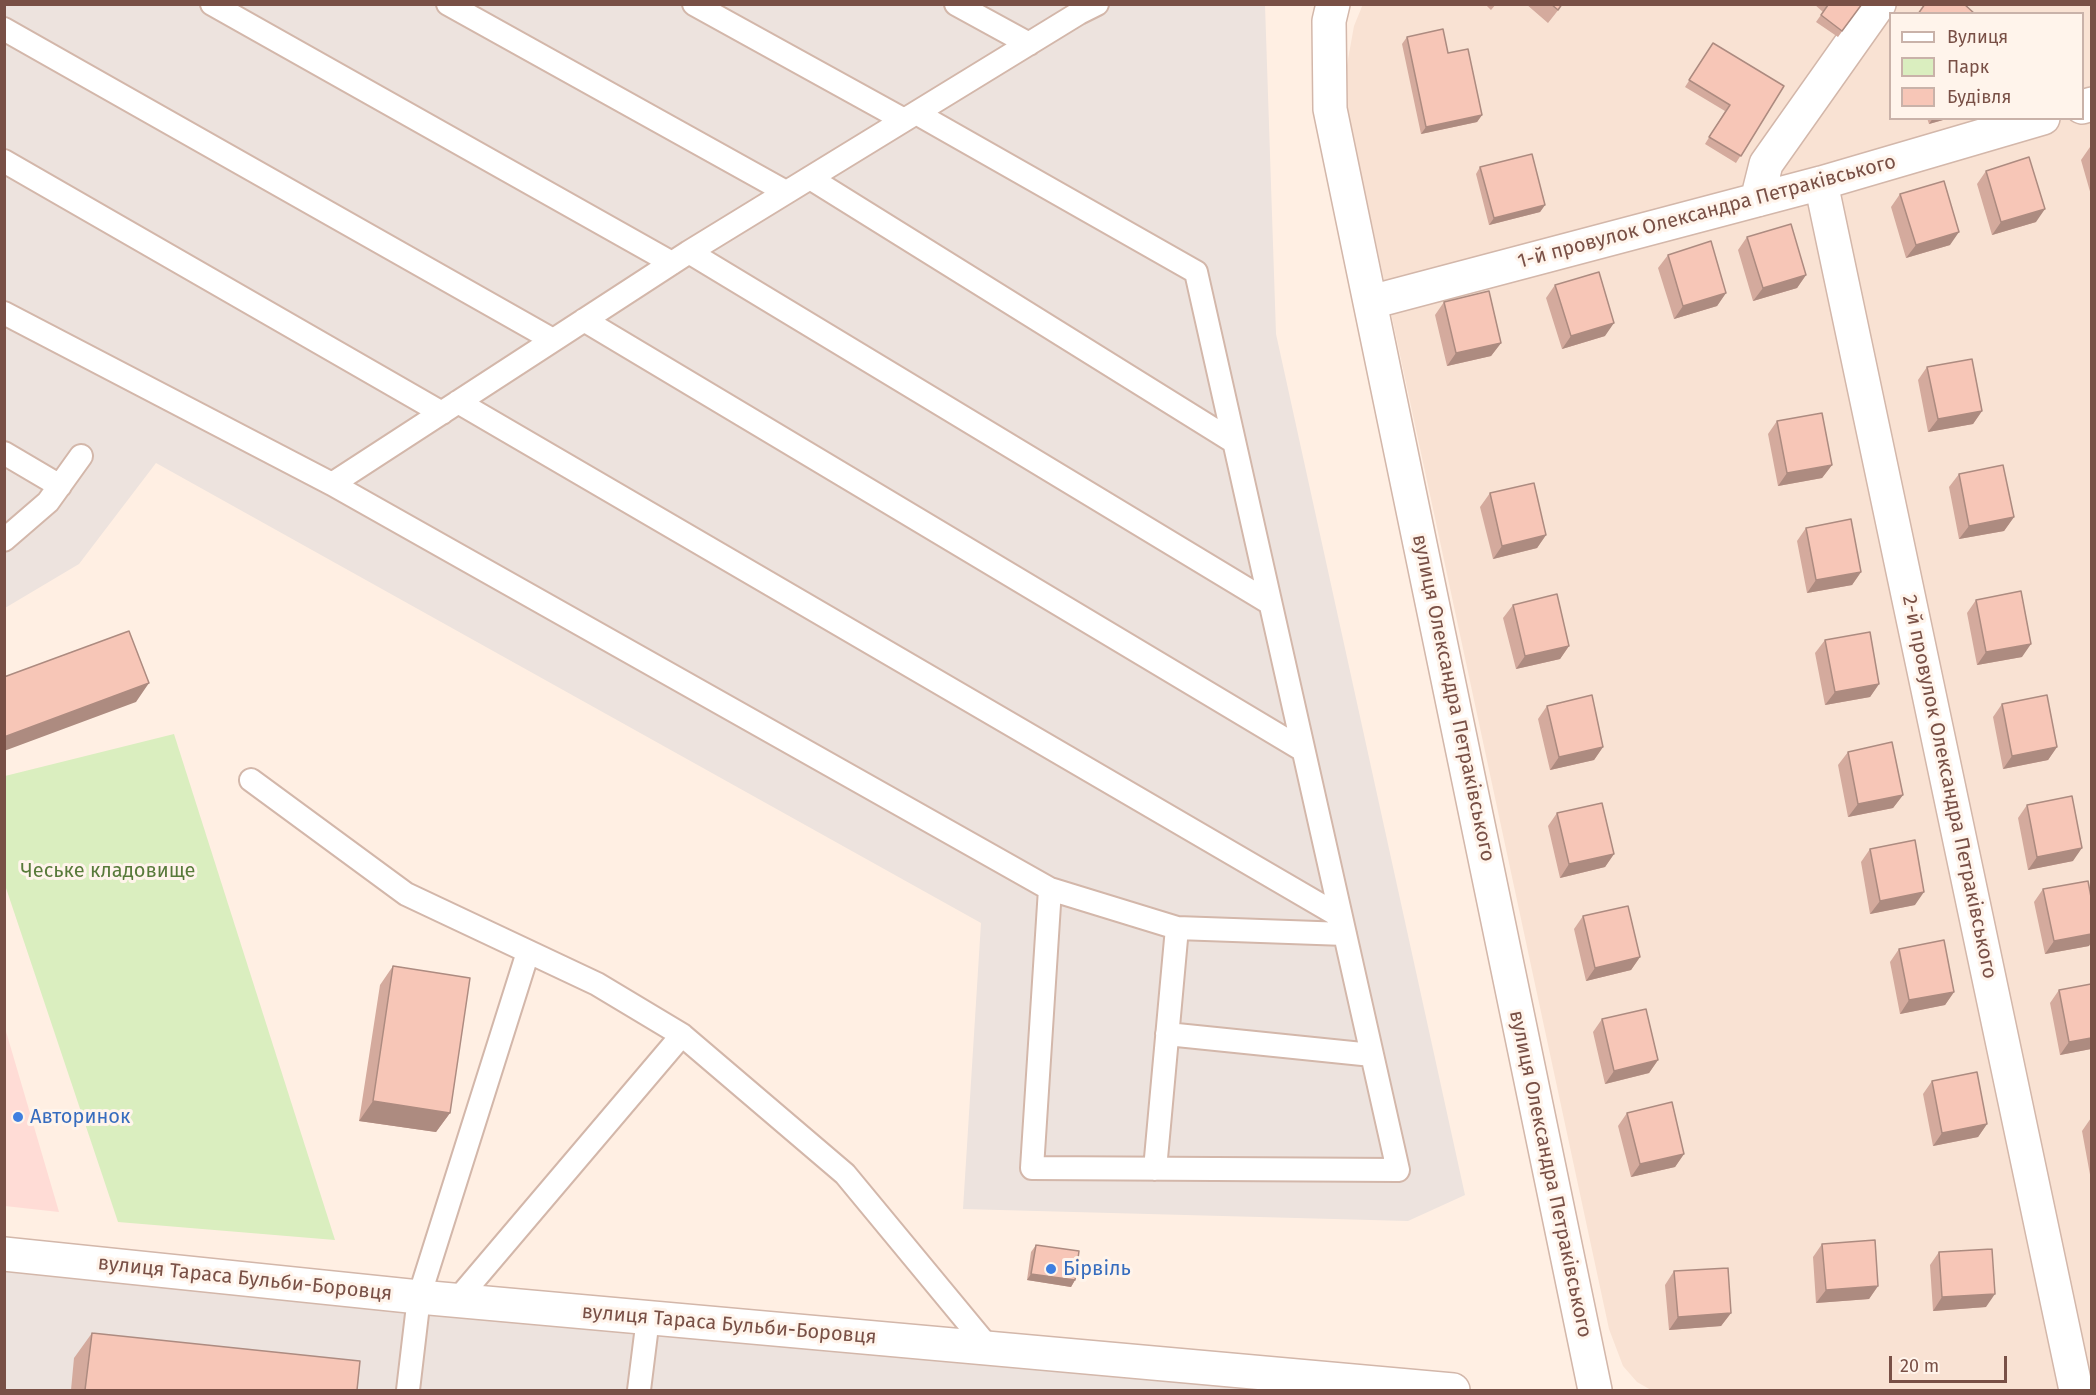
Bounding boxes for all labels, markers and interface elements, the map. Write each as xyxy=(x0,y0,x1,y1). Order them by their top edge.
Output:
legend xyxy=(1889,12,2084,120)
text: Вулиця xyxy=(1947,26,2008,48)
text: Парк xyxy=(1947,56,1989,78)
text: Будівля xyxy=(1947,86,2011,108)
street label: 1-й провулок Олександра Петраківського xyxy=(1515,150,1899,274)
street label: вулиця Олександра Петраківського xyxy=(1407,532,1499,864)
street label: 2-й провулок Олександра Петраківського xyxy=(1897,593,2001,981)
park label: Чеське кладовище xyxy=(21,859,195,883)
street label: вулиця Олександра Петраківського xyxy=(1504,1008,1596,1340)
place label: Авторинок xyxy=(30,1105,130,1129)
marker: Авторинок xyxy=(11,1110,25,1124)
street label: вулиця Тараса Бульби-Боровця xyxy=(97,1252,393,1306)
place label: Бірвіль xyxy=(1063,1257,1131,1281)
marker: Бірвіль xyxy=(1044,1262,1058,1276)
street label: вулиця Тараса Бульби-Боровця xyxy=(581,1300,877,1350)
scale bar xyxy=(1892,1344,2010,1382)
text: 20 m xyxy=(1900,1355,1939,1377)

